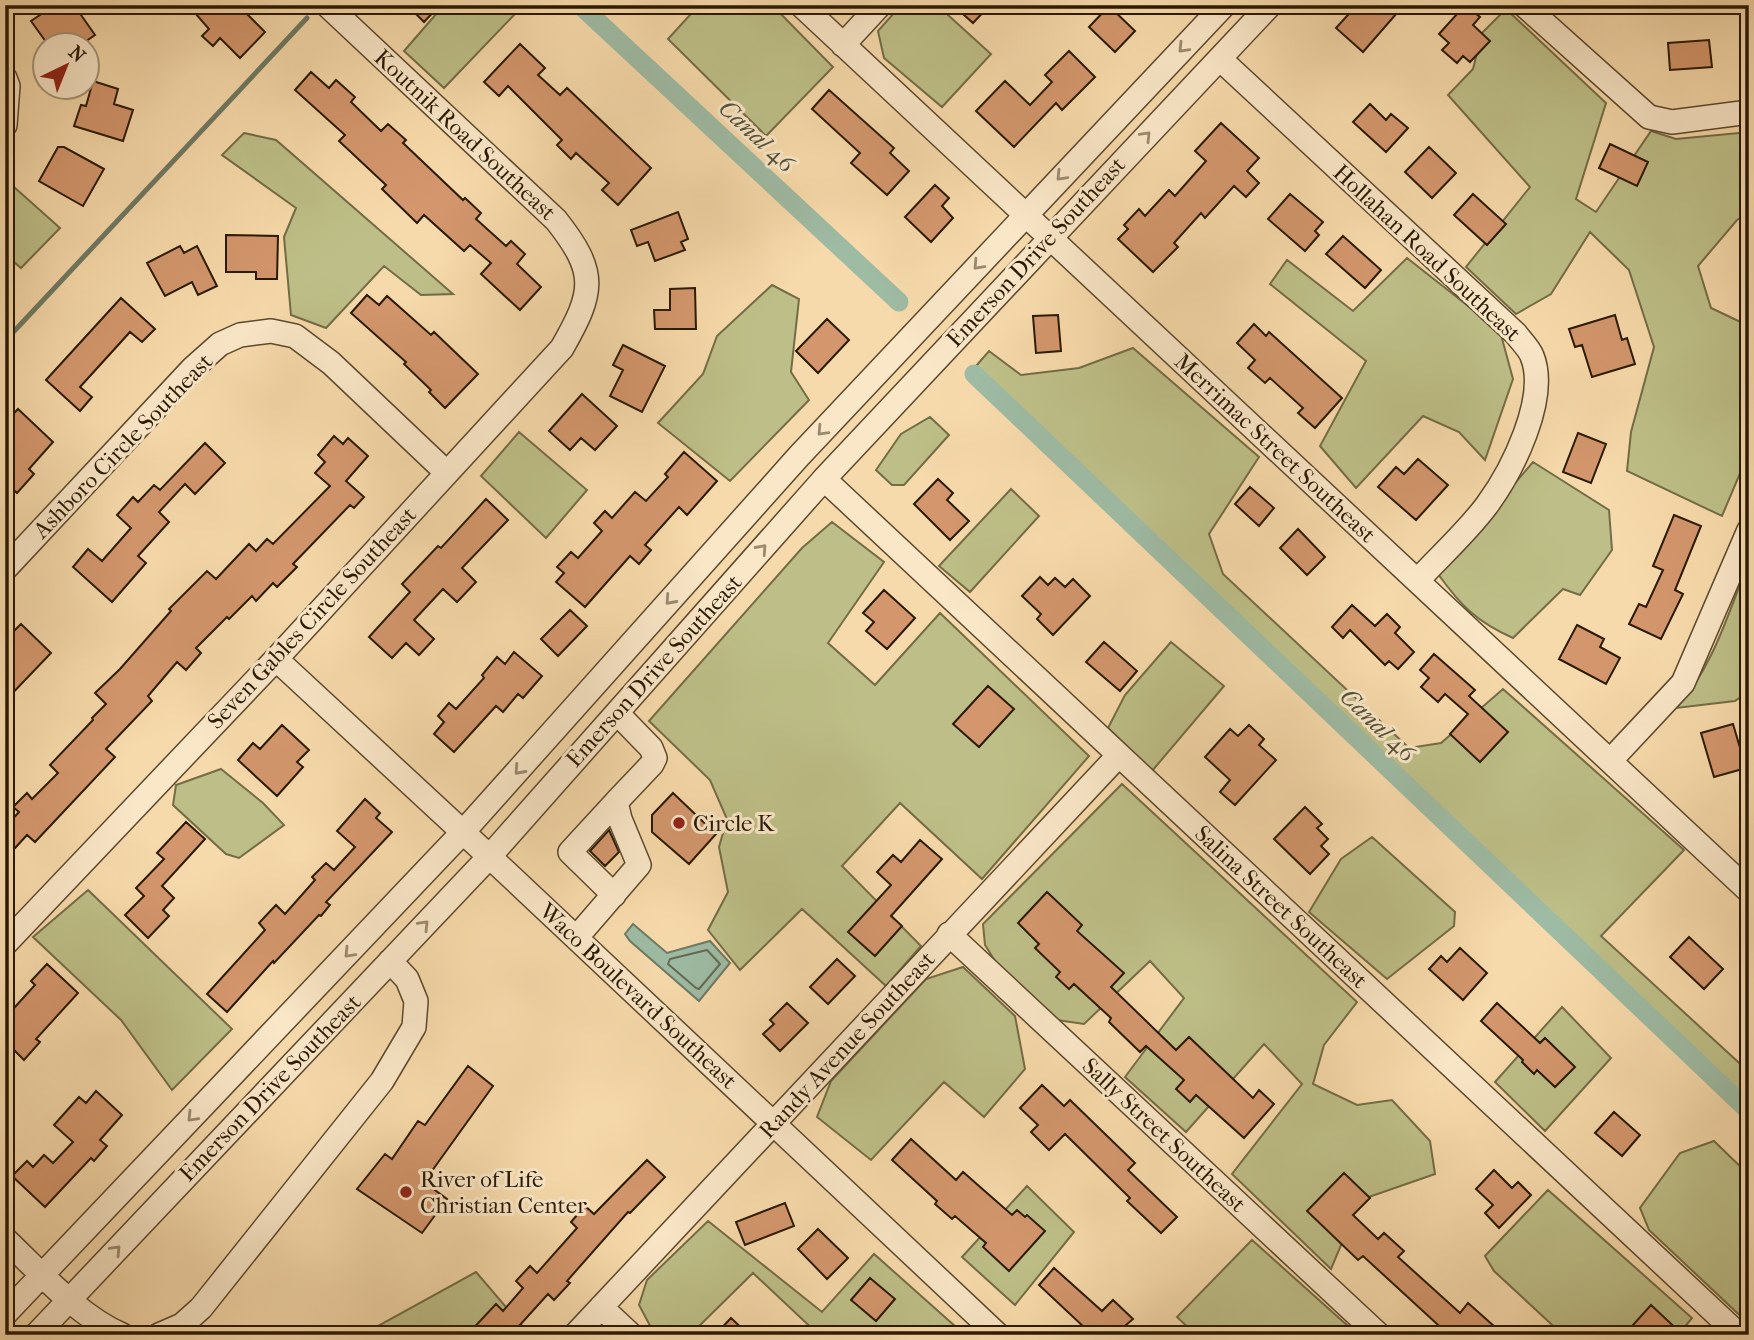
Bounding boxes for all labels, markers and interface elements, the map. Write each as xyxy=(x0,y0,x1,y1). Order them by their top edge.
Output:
north arrow xyxy=(32,32,102,102)
one-way arrow xyxy=(1179,40,1192,53)
text: N xyxy=(64,41,90,68)
street label: Koutnik Road Southeast xyxy=(369,44,561,226)
water label: Canal 46 xyxy=(713,94,801,179)
one-way arrow xyxy=(1138,131,1151,144)
street label: Emerson Drive Southeast xyxy=(941,152,1131,352)
street label: Hollahan Road Southeast xyxy=(1328,159,1526,347)
one-way arrow xyxy=(1057,167,1070,180)
one-way arrow xyxy=(973,257,986,270)
street label: Ashboro Circle Southeast xyxy=(27,348,218,545)
street label: Merrimac Street Southeast xyxy=(1169,348,1381,548)
one-way arrow xyxy=(818,423,831,436)
street label: Seven Gables Circle Southeast xyxy=(202,501,422,735)
one-way arrow xyxy=(754,544,767,557)
street label: Emerson Drive Southeast xyxy=(560,569,748,773)
one-way arrow xyxy=(666,592,678,605)
water label: Canal 46 xyxy=(1335,683,1422,768)
one-way arrow xyxy=(515,762,527,775)
place label: Circle K xyxy=(693,810,775,837)
marker: Circle K xyxy=(671,815,687,831)
street label: Salina Street Southeast xyxy=(1189,820,1373,994)
street label: Waco Boulevard Southeast xyxy=(533,897,742,1095)
one-way arrow xyxy=(416,920,429,933)
one-way arrow xyxy=(344,944,357,957)
street label: Randy Avenue Southeast xyxy=(753,946,941,1144)
street label: Emerson Drive Southeast xyxy=(174,989,366,1187)
street label: Sally Street Southeast xyxy=(1077,1052,1251,1218)
one-way arrow xyxy=(187,1109,200,1122)
place label: River of Life Christian Center xyxy=(420,1166,587,1219)
marker: River of Life Christian Center xyxy=(398,1184,414,1200)
one-way arrow xyxy=(108,1245,120,1258)

